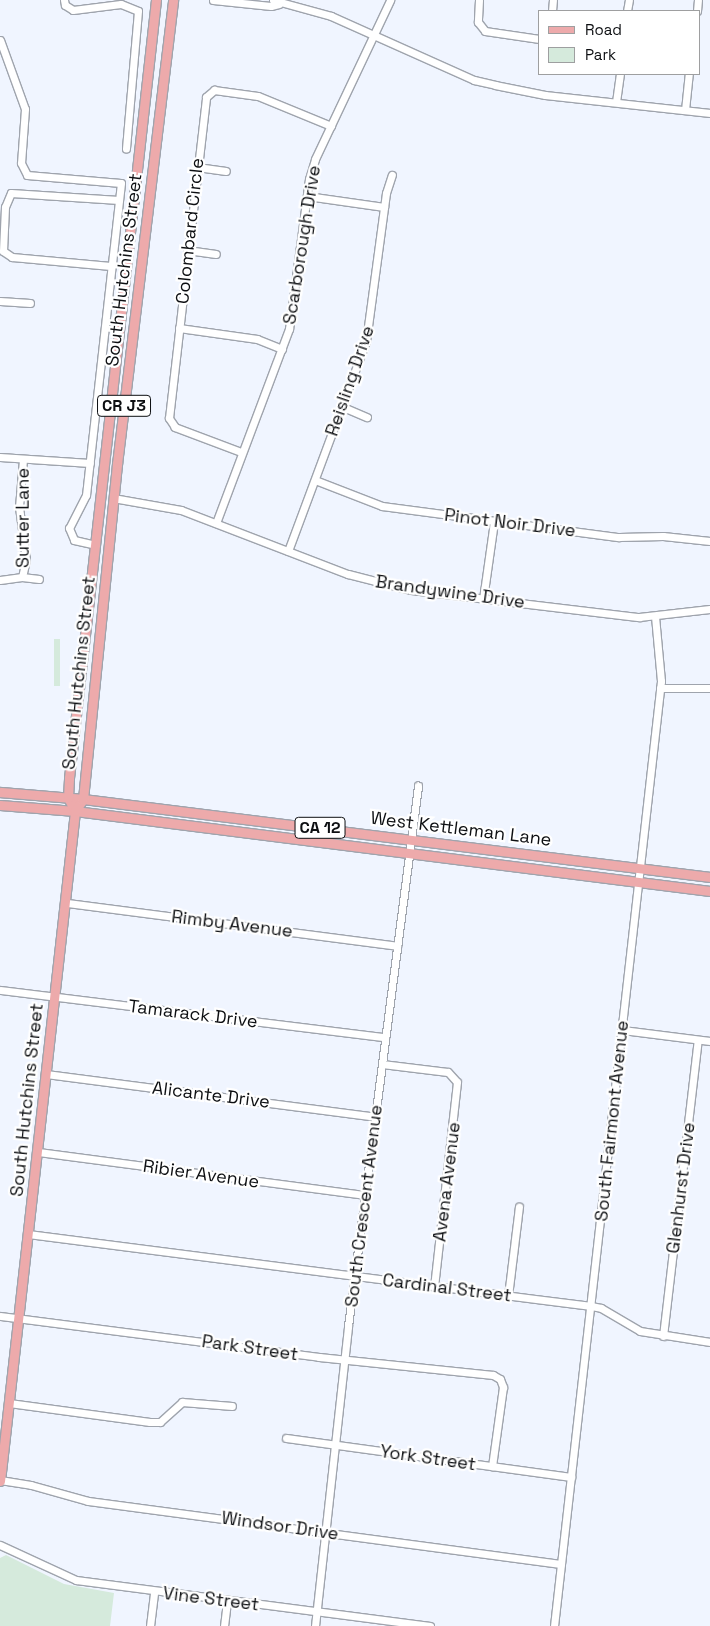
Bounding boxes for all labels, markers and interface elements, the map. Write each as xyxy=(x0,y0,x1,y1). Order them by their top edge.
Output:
legend xyxy=(538,10,700,75)
text: Road xyxy=(585,20,622,39)
text: Park xyxy=(585,45,616,64)
street label: Colombard Circle xyxy=(172,157,208,305)
street label: Scarborough Drive xyxy=(279,164,325,326)
street label: South Hutchins Street xyxy=(101,172,147,368)
street label: Reisling Drive xyxy=(321,323,379,439)
road number: CR J3 xyxy=(96,392,152,420)
street label: Sutter Lane xyxy=(12,468,34,568)
street label: Pinot Noir Drive xyxy=(443,504,577,542)
street label: Brandywine Drive xyxy=(374,571,526,613)
street label: South Hutchins Street xyxy=(58,575,100,771)
street label: West Kettleman Lane xyxy=(369,807,553,851)
road number: CA 12 xyxy=(294,814,346,841)
street label: Rimby Avenue xyxy=(170,906,294,942)
street label: Tamarack Drive xyxy=(127,995,259,1033)
street label: South Hutchins Street xyxy=(6,1002,48,1198)
street label: South Fairmont Avenue xyxy=(591,1019,633,1223)
street label: Alicante Drive xyxy=(151,1077,271,1113)
street label: South Crescent Avenue xyxy=(341,1103,387,1309)
street label: Avena Avenue xyxy=(429,1121,465,1243)
street label: Glenhurst Drive xyxy=(662,1121,700,1255)
street label: Ribier Avenue xyxy=(141,1155,261,1193)
street label: Cardinal Street xyxy=(381,1269,513,1307)
street label: Park Street xyxy=(200,1331,300,1365)
street label: York Street xyxy=(379,1441,477,1475)
street label: Windsor Drive xyxy=(220,1507,340,1545)
street label: Vine Street xyxy=(162,1582,260,1616)

